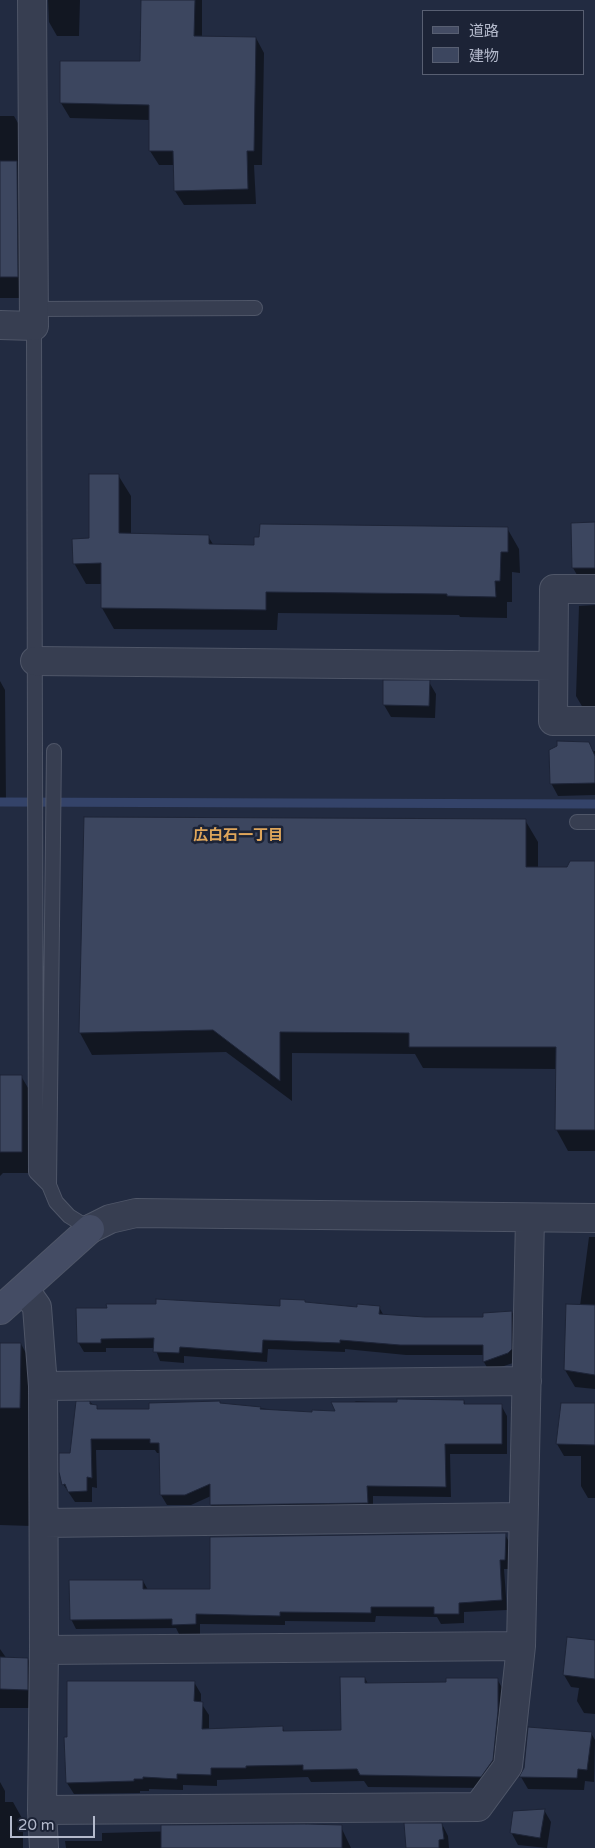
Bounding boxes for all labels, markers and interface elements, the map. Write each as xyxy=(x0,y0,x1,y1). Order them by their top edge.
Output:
legend xyxy=(422,10,585,75)
text: 道路 xyxy=(469,22,499,40)
text: 建物 xyxy=(469,47,499,65)
district label: 広白石一丁目 xyxy=(193,827,283,845)
scale bar xyxy=(12,1806,98,1838)
text: 20 m xyxy=(18,1816,55,1834)

